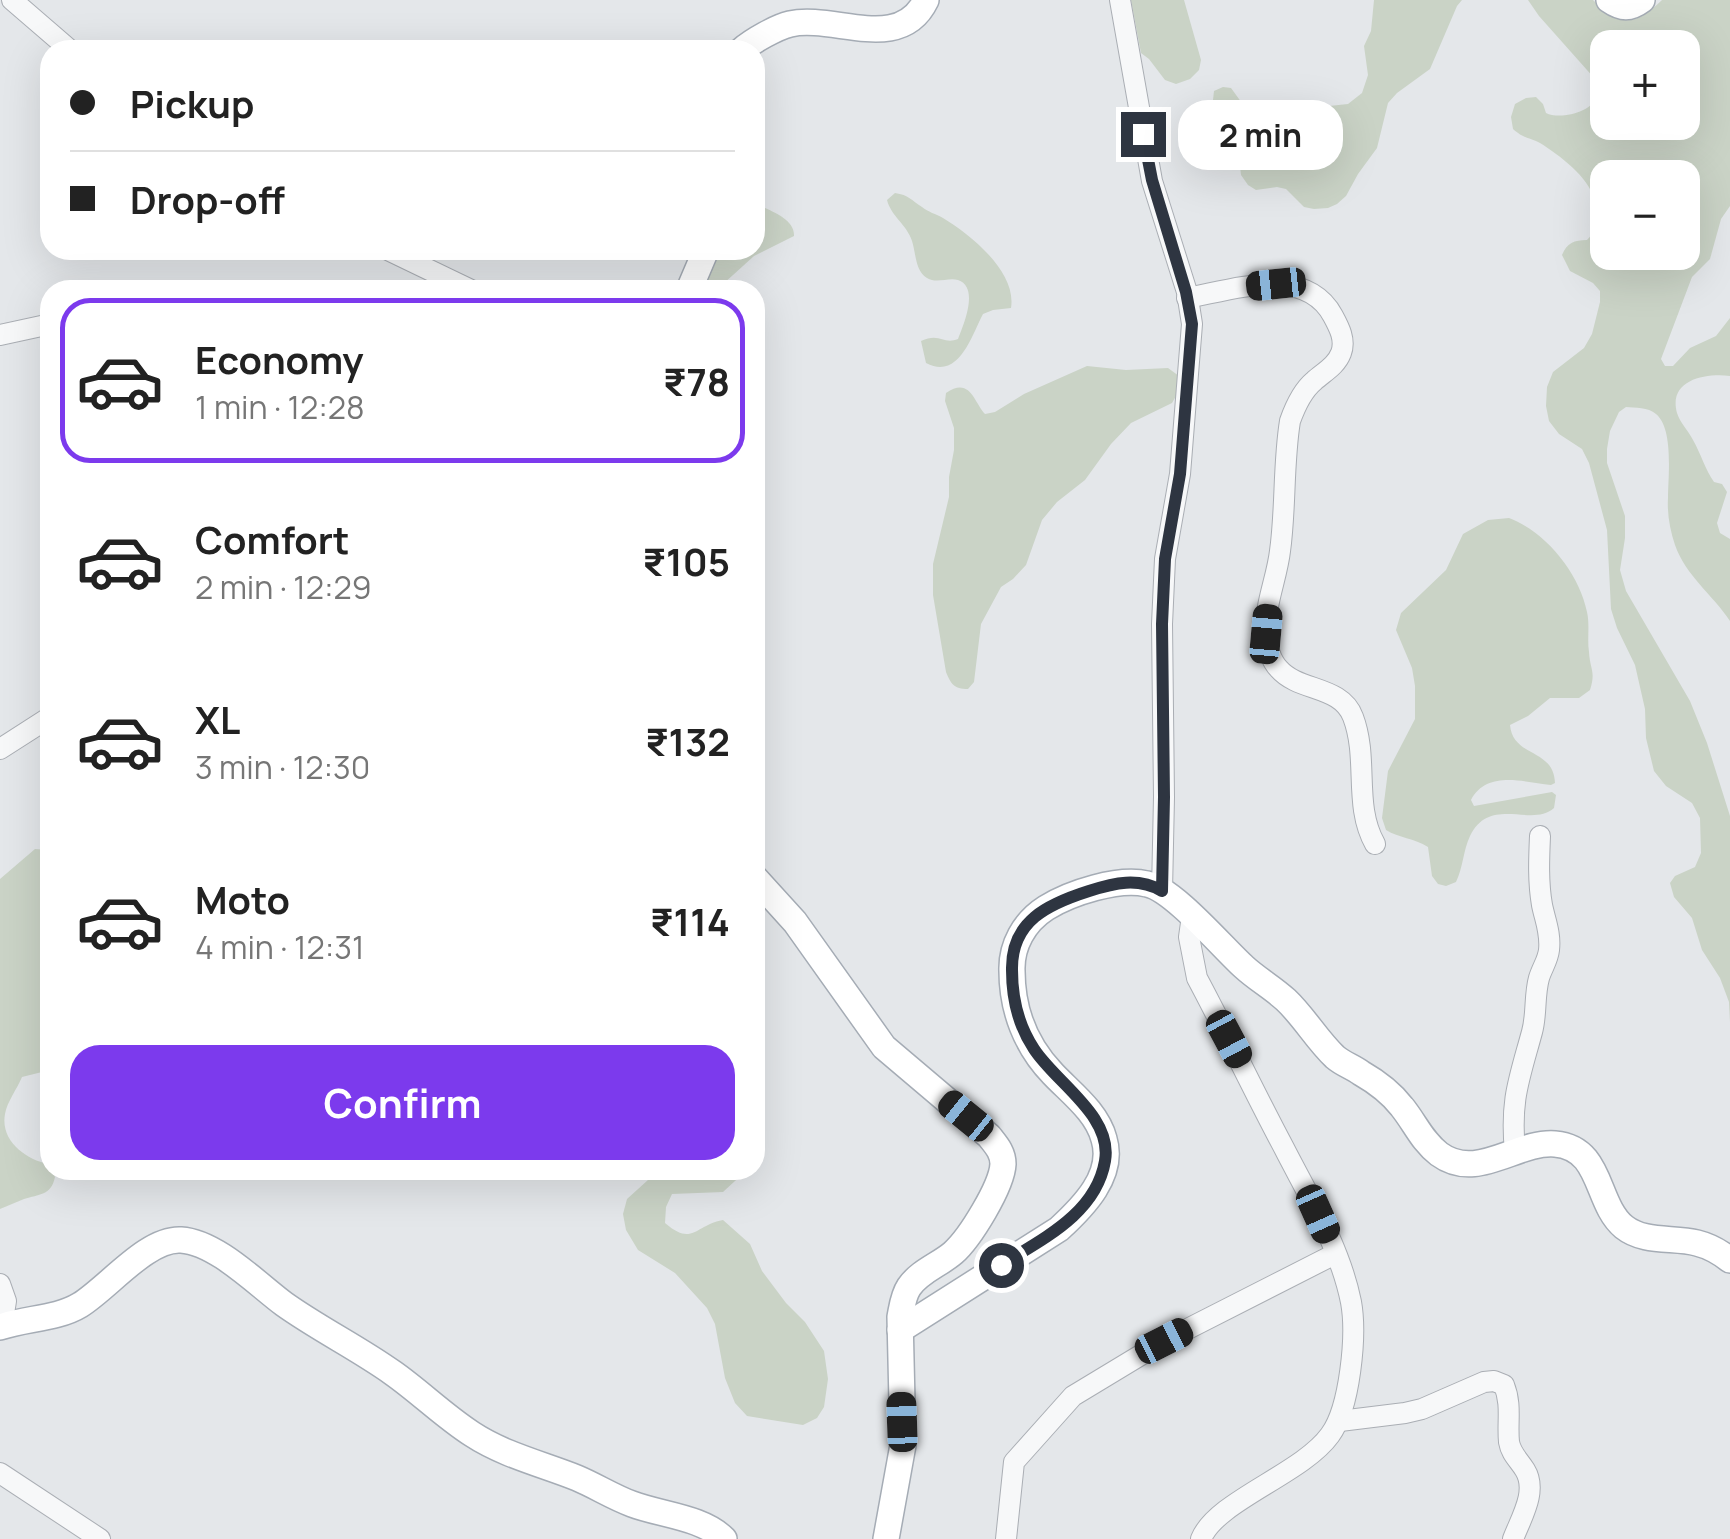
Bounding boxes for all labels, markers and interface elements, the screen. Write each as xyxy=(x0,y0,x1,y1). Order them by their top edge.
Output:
map controls xyxy=(1590,30,1700,270)
button: + xyxy=(1590,30,1700,140)
text: Pickup xyxy=(130,77,254,129)
callout: 2 min xyxy=(1178,99,1343,169)
route end xyxy=(1121,112,1166,157)
text: 2 min xyxy=(1219,113,1302,157)
button: − xyxy=(1590,160,1700,270)
text: Drop-off xyxy=(130,173,285,225)
car xyxy=(1245,266,1307,302)
text: Economy xyxy=(195,333,364,385)
icon: car xyxy=(75,336,165,426)
text: ₹78 xyxy=(663,355,730,407)
text: 1 min · 12:28 xyxy=(195,385,365,429)
text: Comfort xyxy=(195,513,349,565)
icon: car xyxy=(75,516,165,606)
text: ₹105 xyxy=(643,535,730,587)
text: 2 min · 12:29 xyxy=(195,565,372,609)
car xyxy=(1248,603,1284,665)
text: XL xyxy=(195,693,240,745)
icon: car xyxy=(75,696,165,786)
text: ₹132 xyxy=(645,715,730,767)
text: 3 min · 12:30 xyxy=(195,745,370,789)
text: Moto xyxy=(195,873,290,925)
icon: car xyxy=(75,876,165,966)
text: ₹114 xyxy=(650,895,730,947)
text: 4 min · 12:31 xyxy=(195,925,364,969)
car xyxy=(1202,1005,1256,1073)
button: Confirm xyxy=(70,1045,735,1160)
car xyxy=(933,1085,999,1147)
car xyxy=(1292,1180,1344,1248)
route start xyxy=(979,1243,1024,1288)
car xyxy=(1130,1314,1198,1368)
car xyxy=(886,1391,918,1453)

